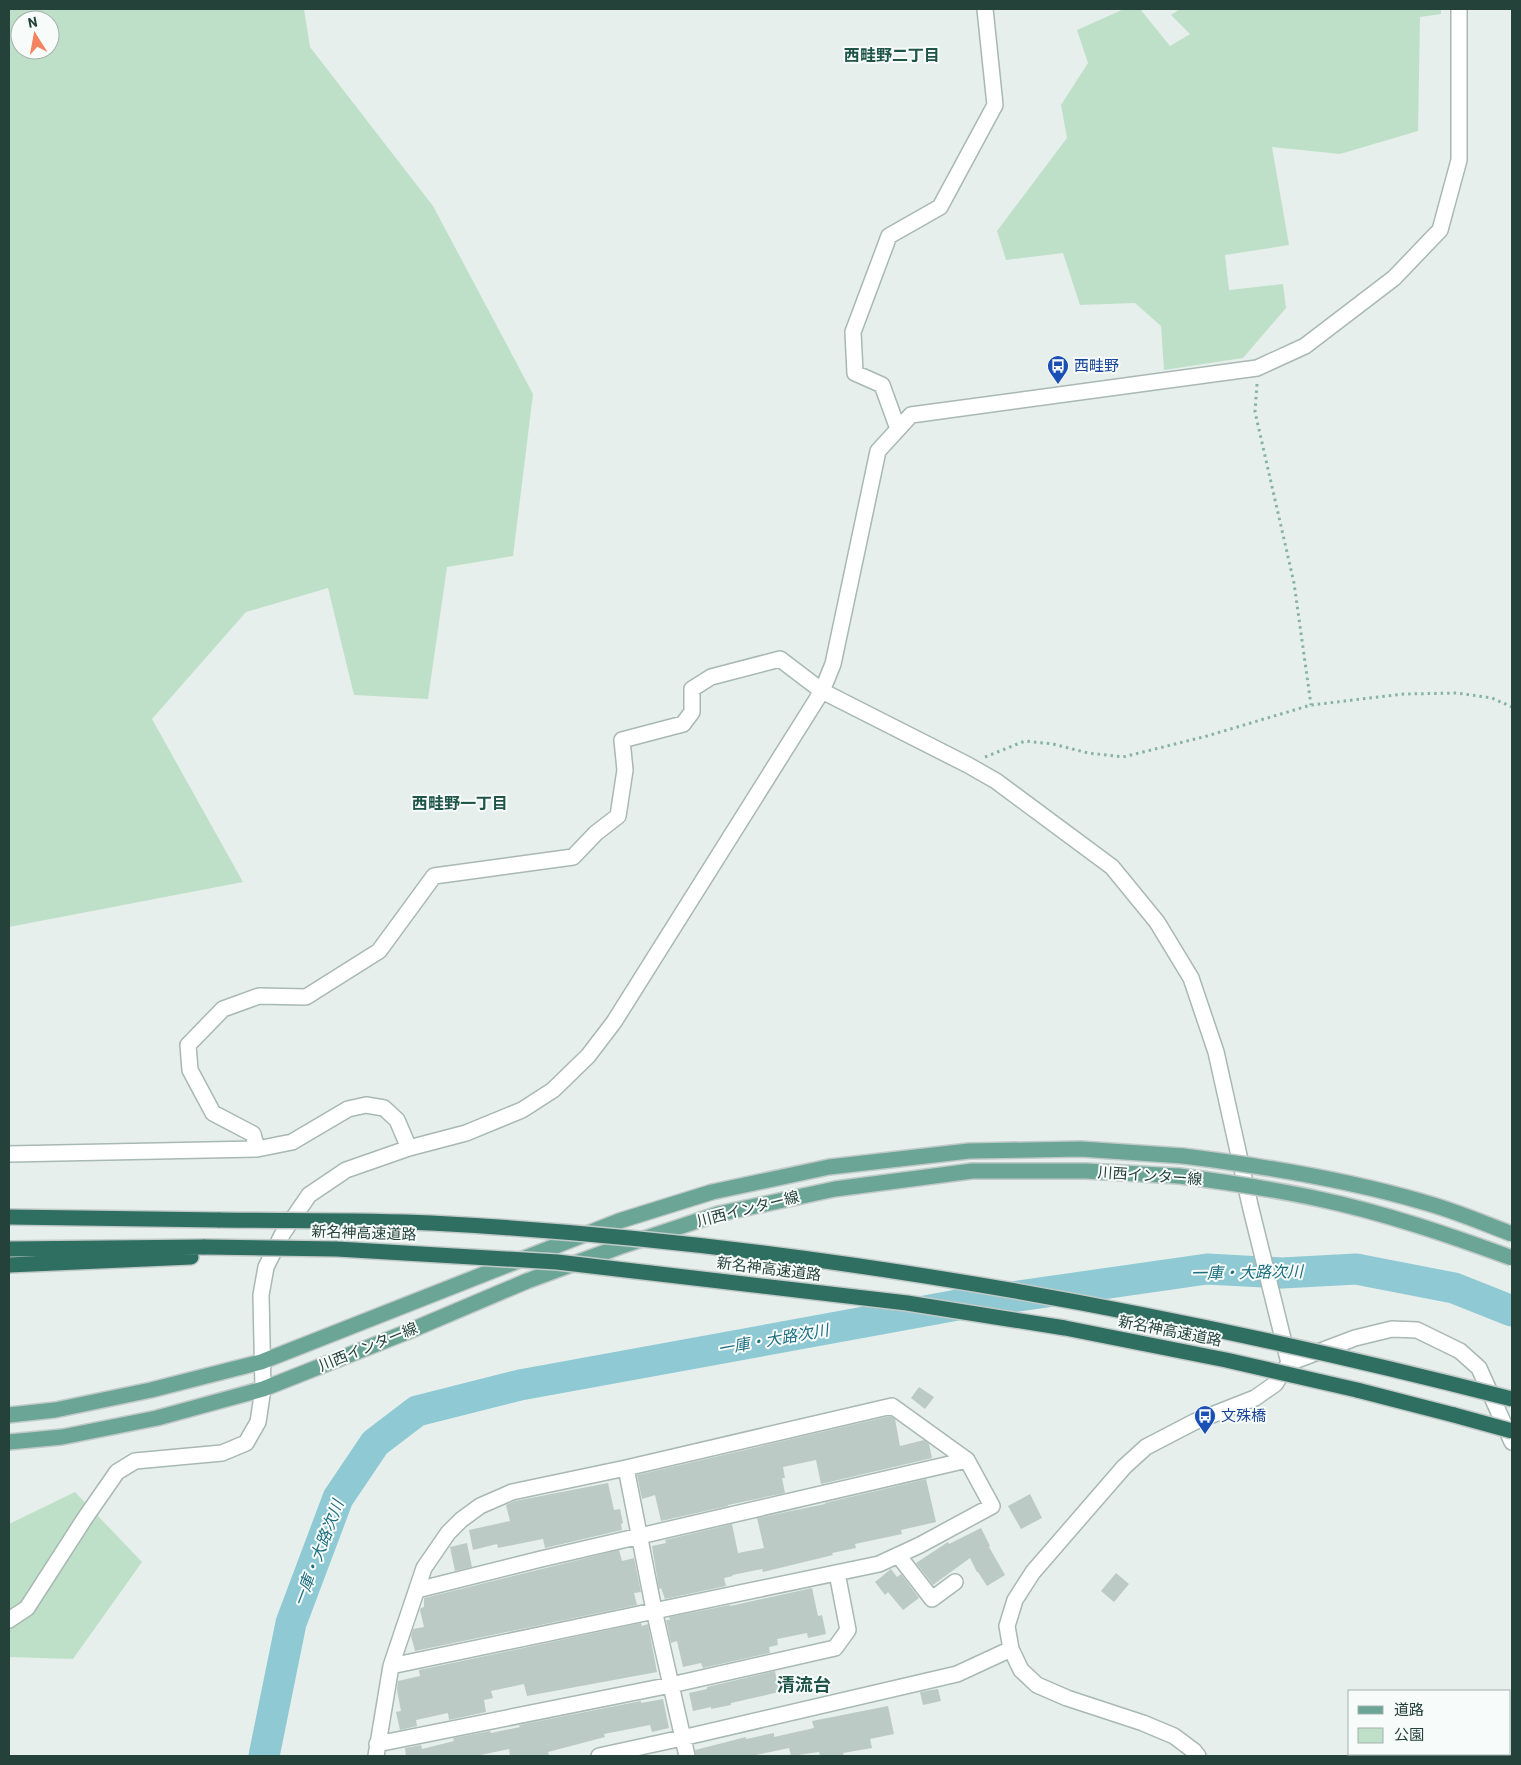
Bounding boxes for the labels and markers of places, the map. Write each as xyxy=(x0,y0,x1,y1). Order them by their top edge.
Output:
bus stop icon: 西畦野 xyxy=(1046,354,1070,385)
place label: 西畦野 xyxy=(1074,356,1119,374)
bus stop icon: 文殊橋 xyxy=(1193,1404,1217,1435)
place label: 文殊橋 xyxy=(1221,1406,1266,1424)

